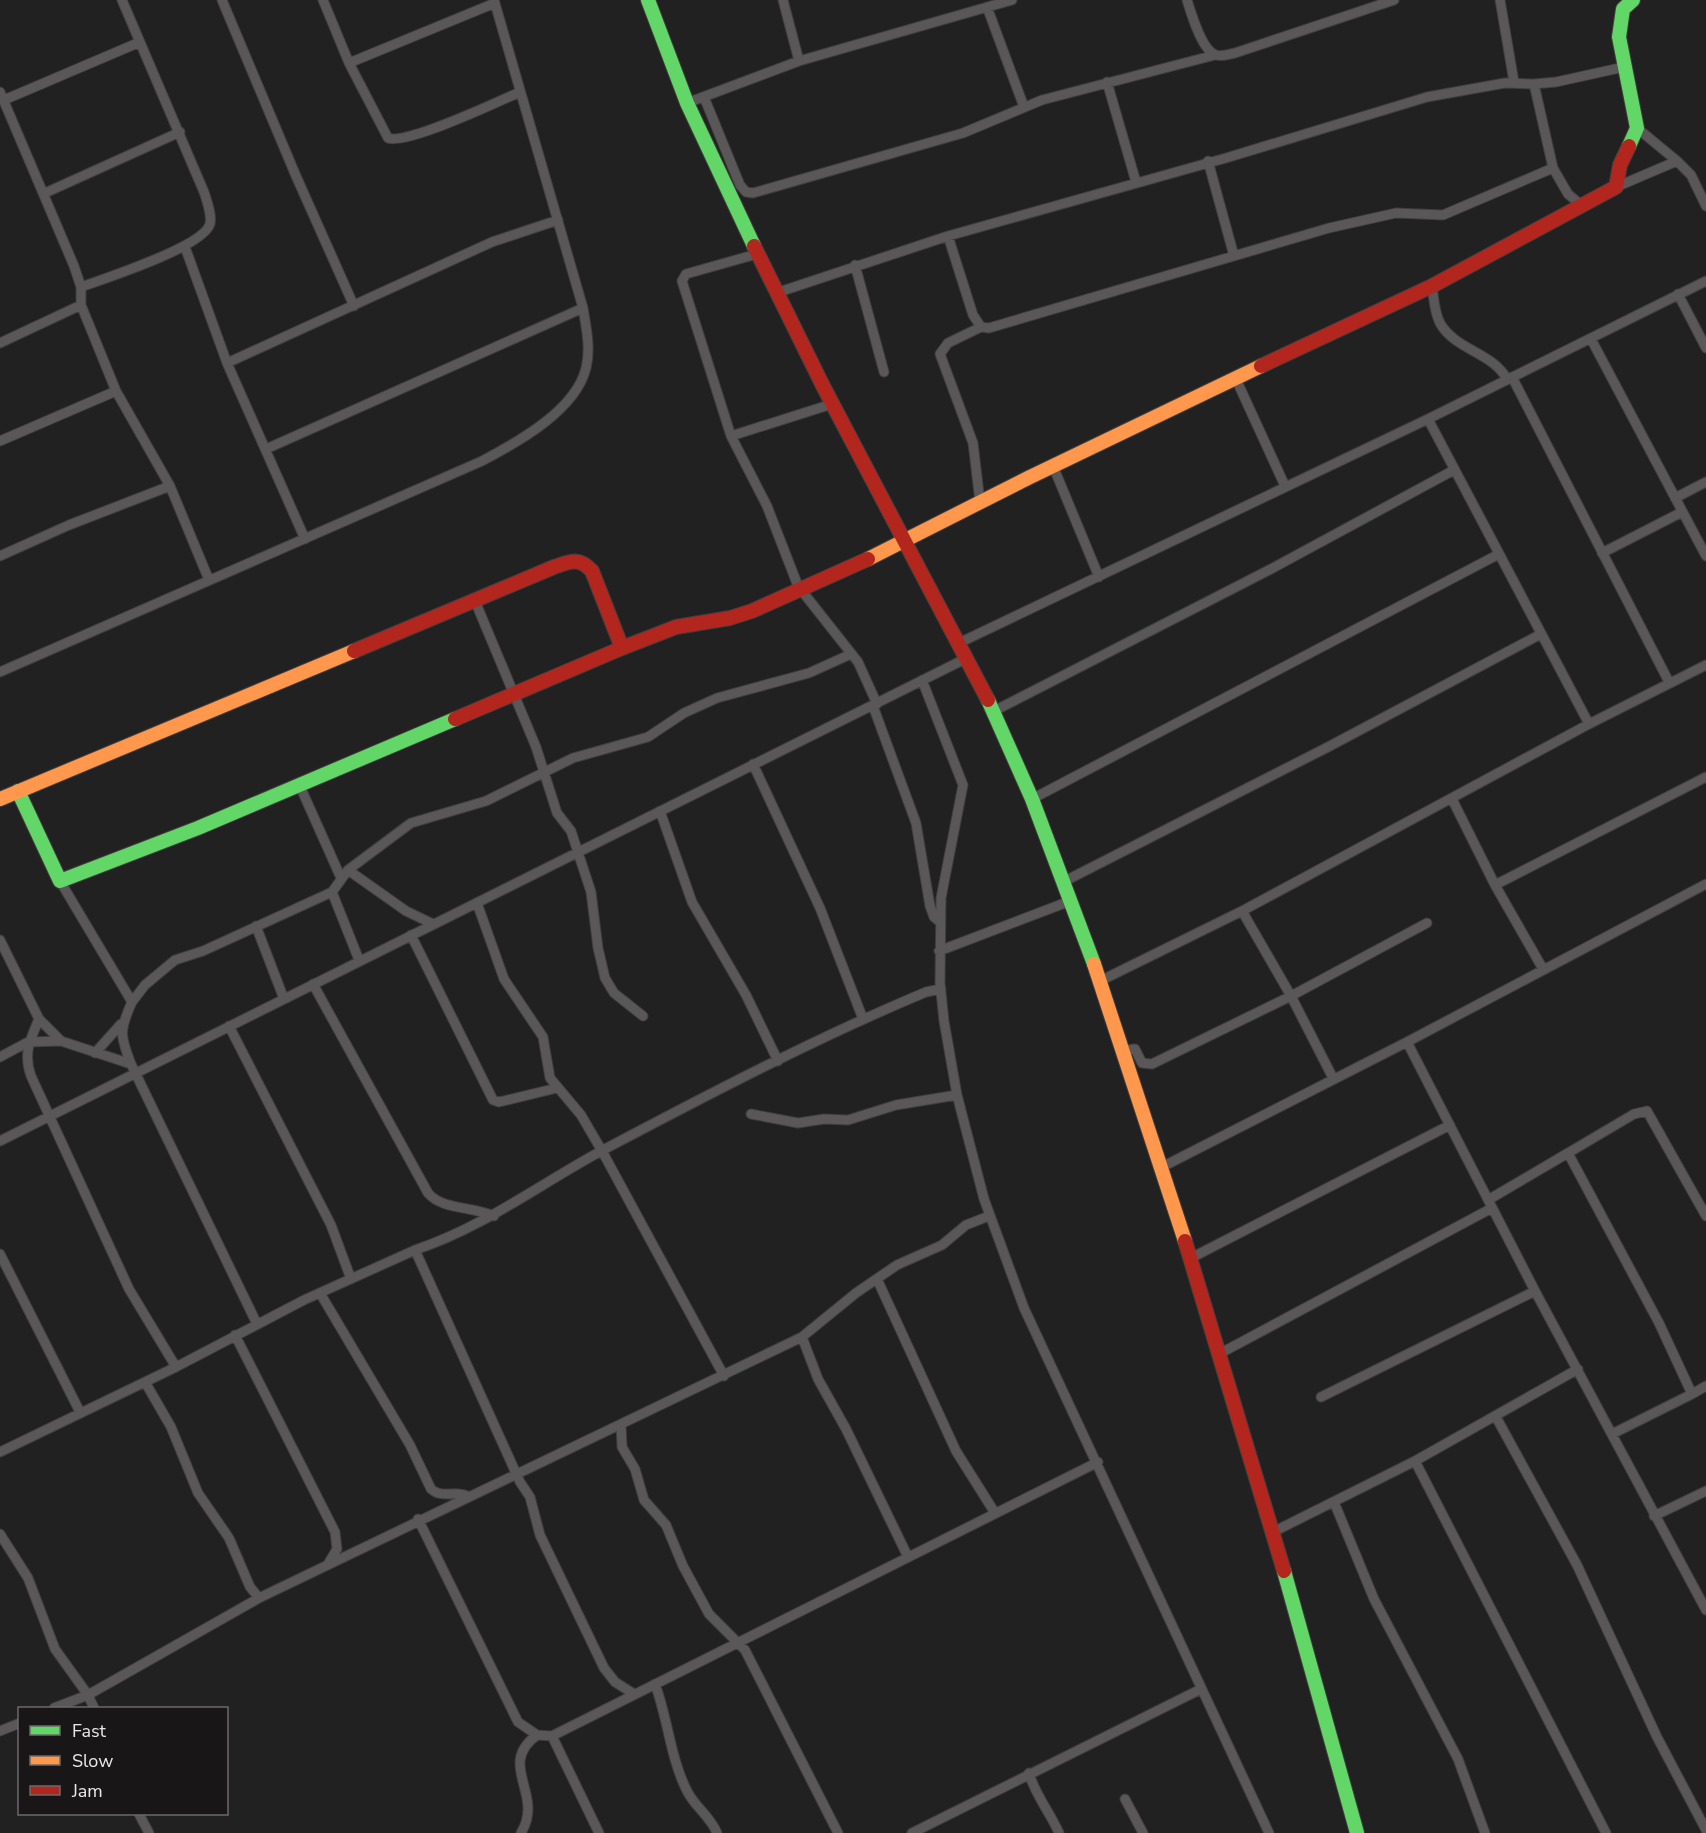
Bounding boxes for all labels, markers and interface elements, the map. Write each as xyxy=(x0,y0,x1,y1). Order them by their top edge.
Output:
legend xyxy=(18,1707,228,1815)
text: Fast xyxy=(72,1719,107,1743)
text: Slow xyxy=(72,1749,113,1773)
text: Jam xyxy=(71,1779,103,1803)

